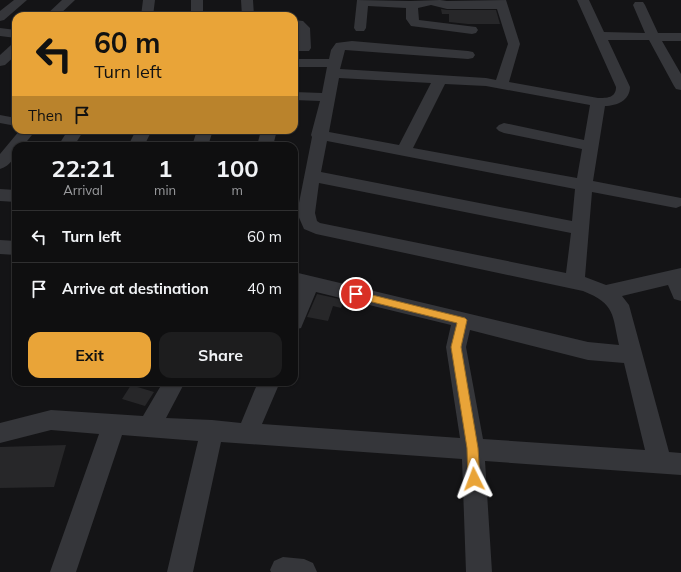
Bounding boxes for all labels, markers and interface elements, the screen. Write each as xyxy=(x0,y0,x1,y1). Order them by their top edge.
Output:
text: 60 m xyxy=(94,25,160,60)
icon: left xyxy=(28,28,80,80)
text: Turn left xyxy=(94,60,162,83)
icon: arrive xyxy=(71,104,93,126)
text: Then xyxy=(28,106,63,125)
text: 22:21 xyxy=(51,153,115,183)
text: 1 xyxy=(158,153,172,183)
text: 100 xyxy=(216,153,259,183)
text: Arrival xyxy=(63,182,103,198)
text: min xyxy=(154,182,176,198)
text: m xyxy=(231,182,243,198)
icon: left xyxy=(28,226,50,248)
text: Turn left xyxy=(62,227,121,246)
text: 60 m xyxy=(247,227,282,246)
pin xyxy=(339,277,373,311)
icon: arrive xyxy=(28,278,50,300)
text: Arrive at destination xyxy=(62,279,209,298)
text: 40 m xyxy=(247,279,282,298)
icon: arrive xyxy=(345,283,367,305)
button: Exit xyxy=(28,332,151,378)
button: Share xyxy=(159,332,282,378)
position arrow xyxy=(453,458,495,500)

